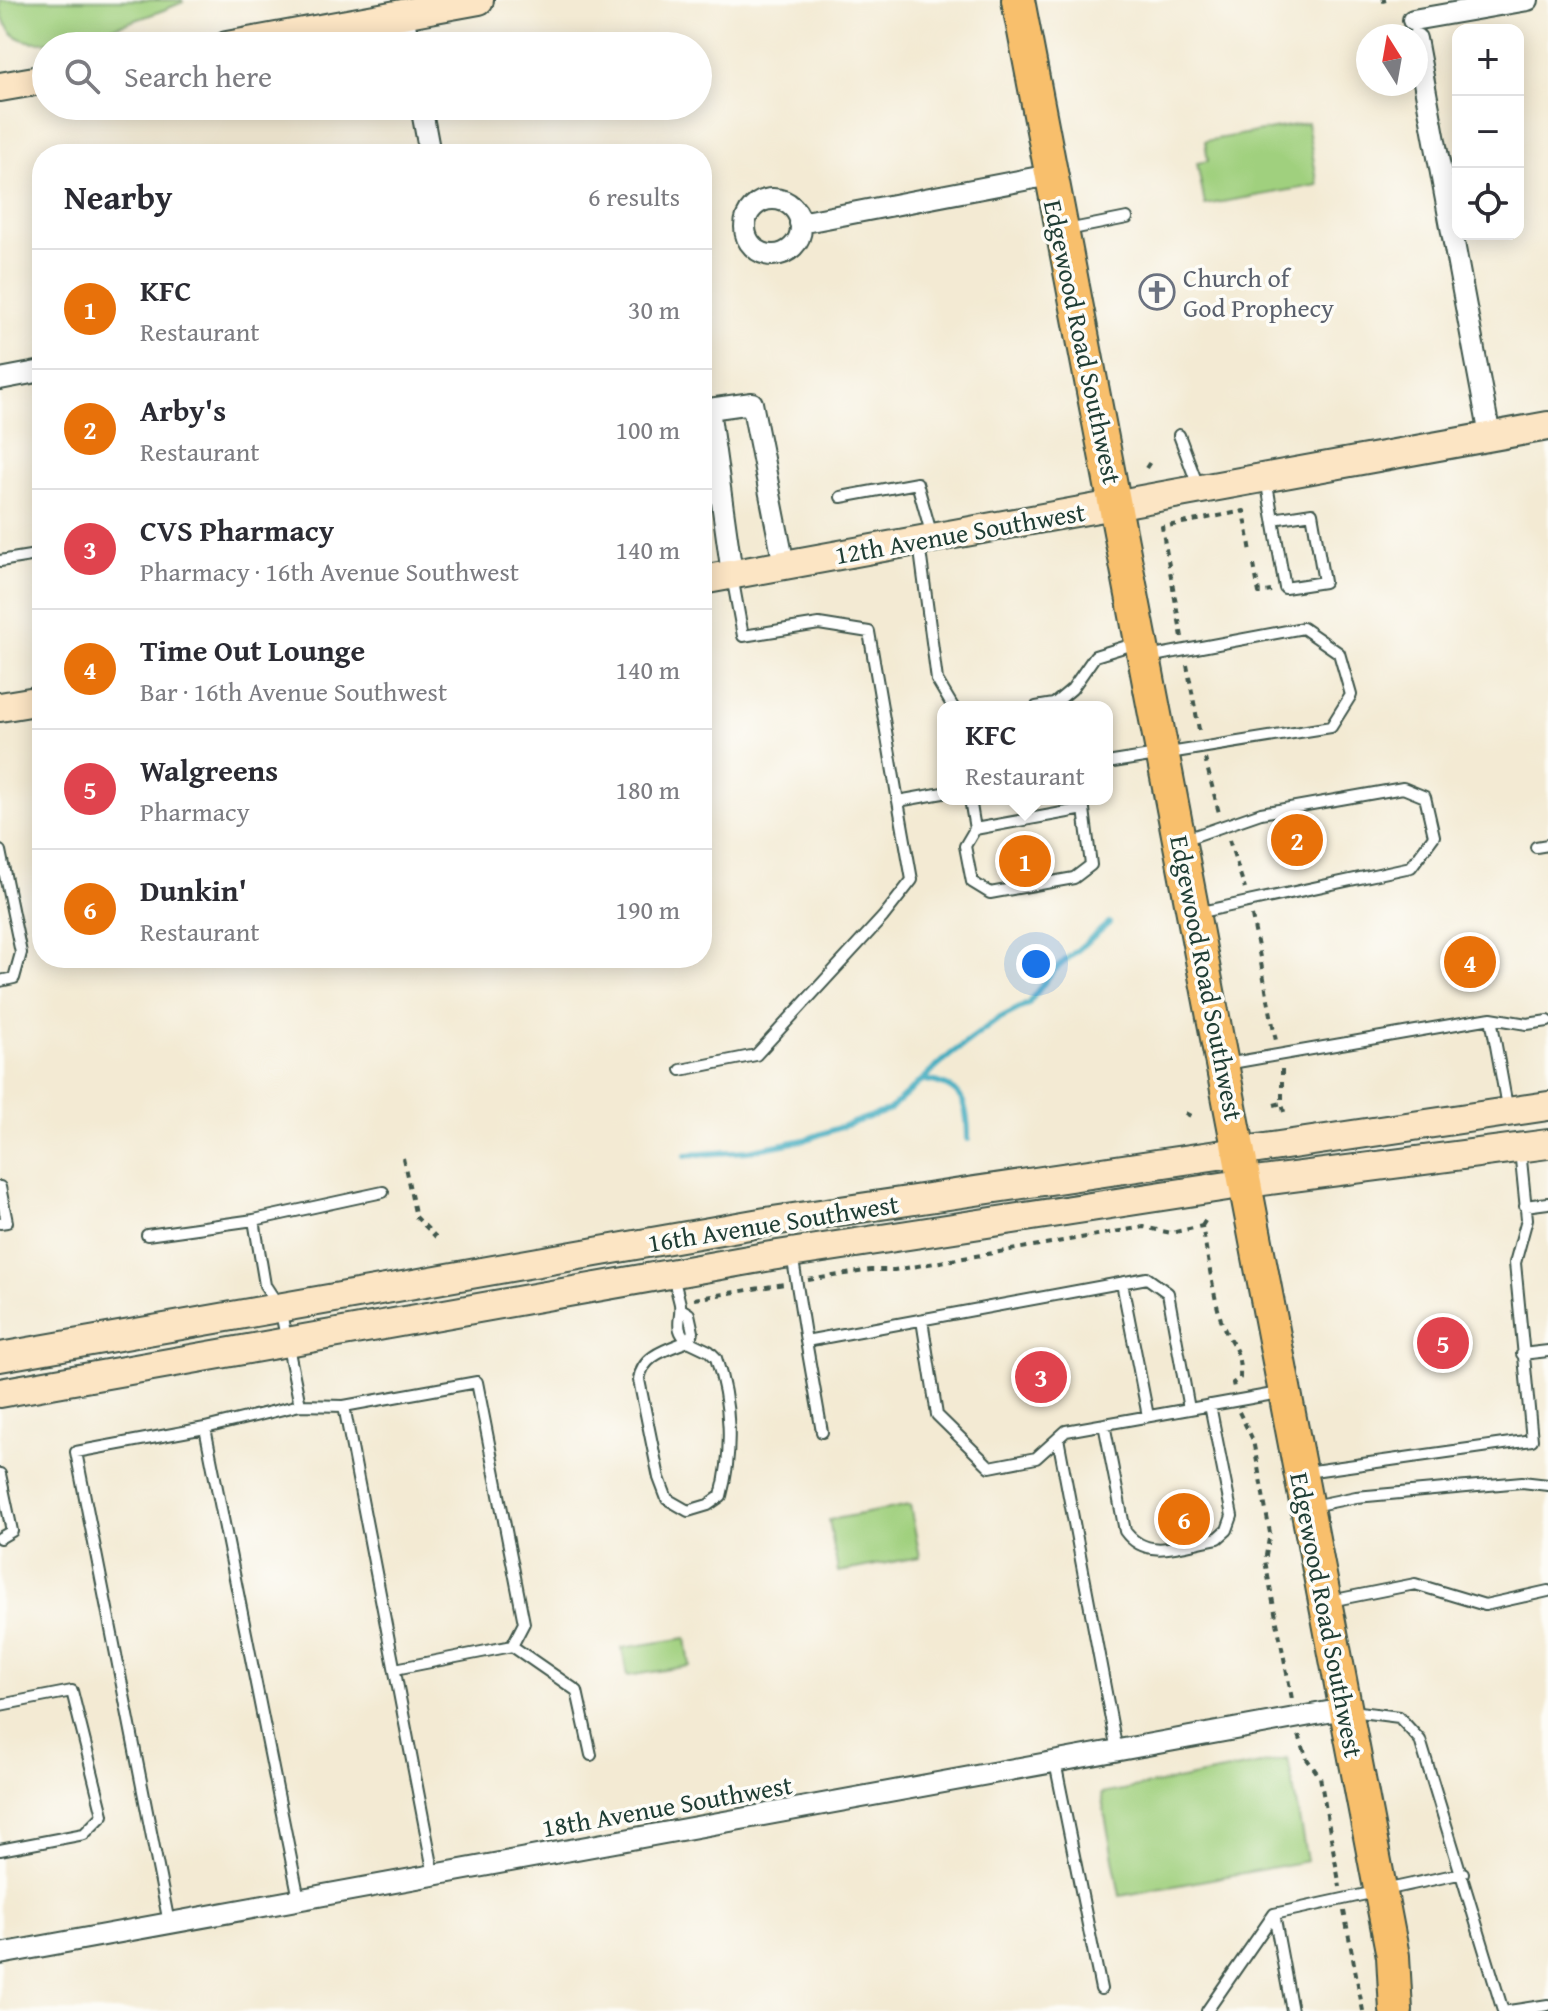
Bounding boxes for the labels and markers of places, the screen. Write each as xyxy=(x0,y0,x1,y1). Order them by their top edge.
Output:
place label: Church of God Prophecy xyxy=(1183,258,1334,327)
church icon: Church of God Prophecy xyxy=(1138,273,1176,311)
pin: 2 xyxy=(1271,810,1323,870)
pin: 1 xyxy=(999,831,1051,891)
pin: 4 xyxy=(1444,932,1496,992)
pin: 5 xyxy=(1417,1313,1469,1373)
pin: 3 xyxy=(1015,1347,1067,1407)
pin: 6 xyxy=(1158,1489,1210,1549)

